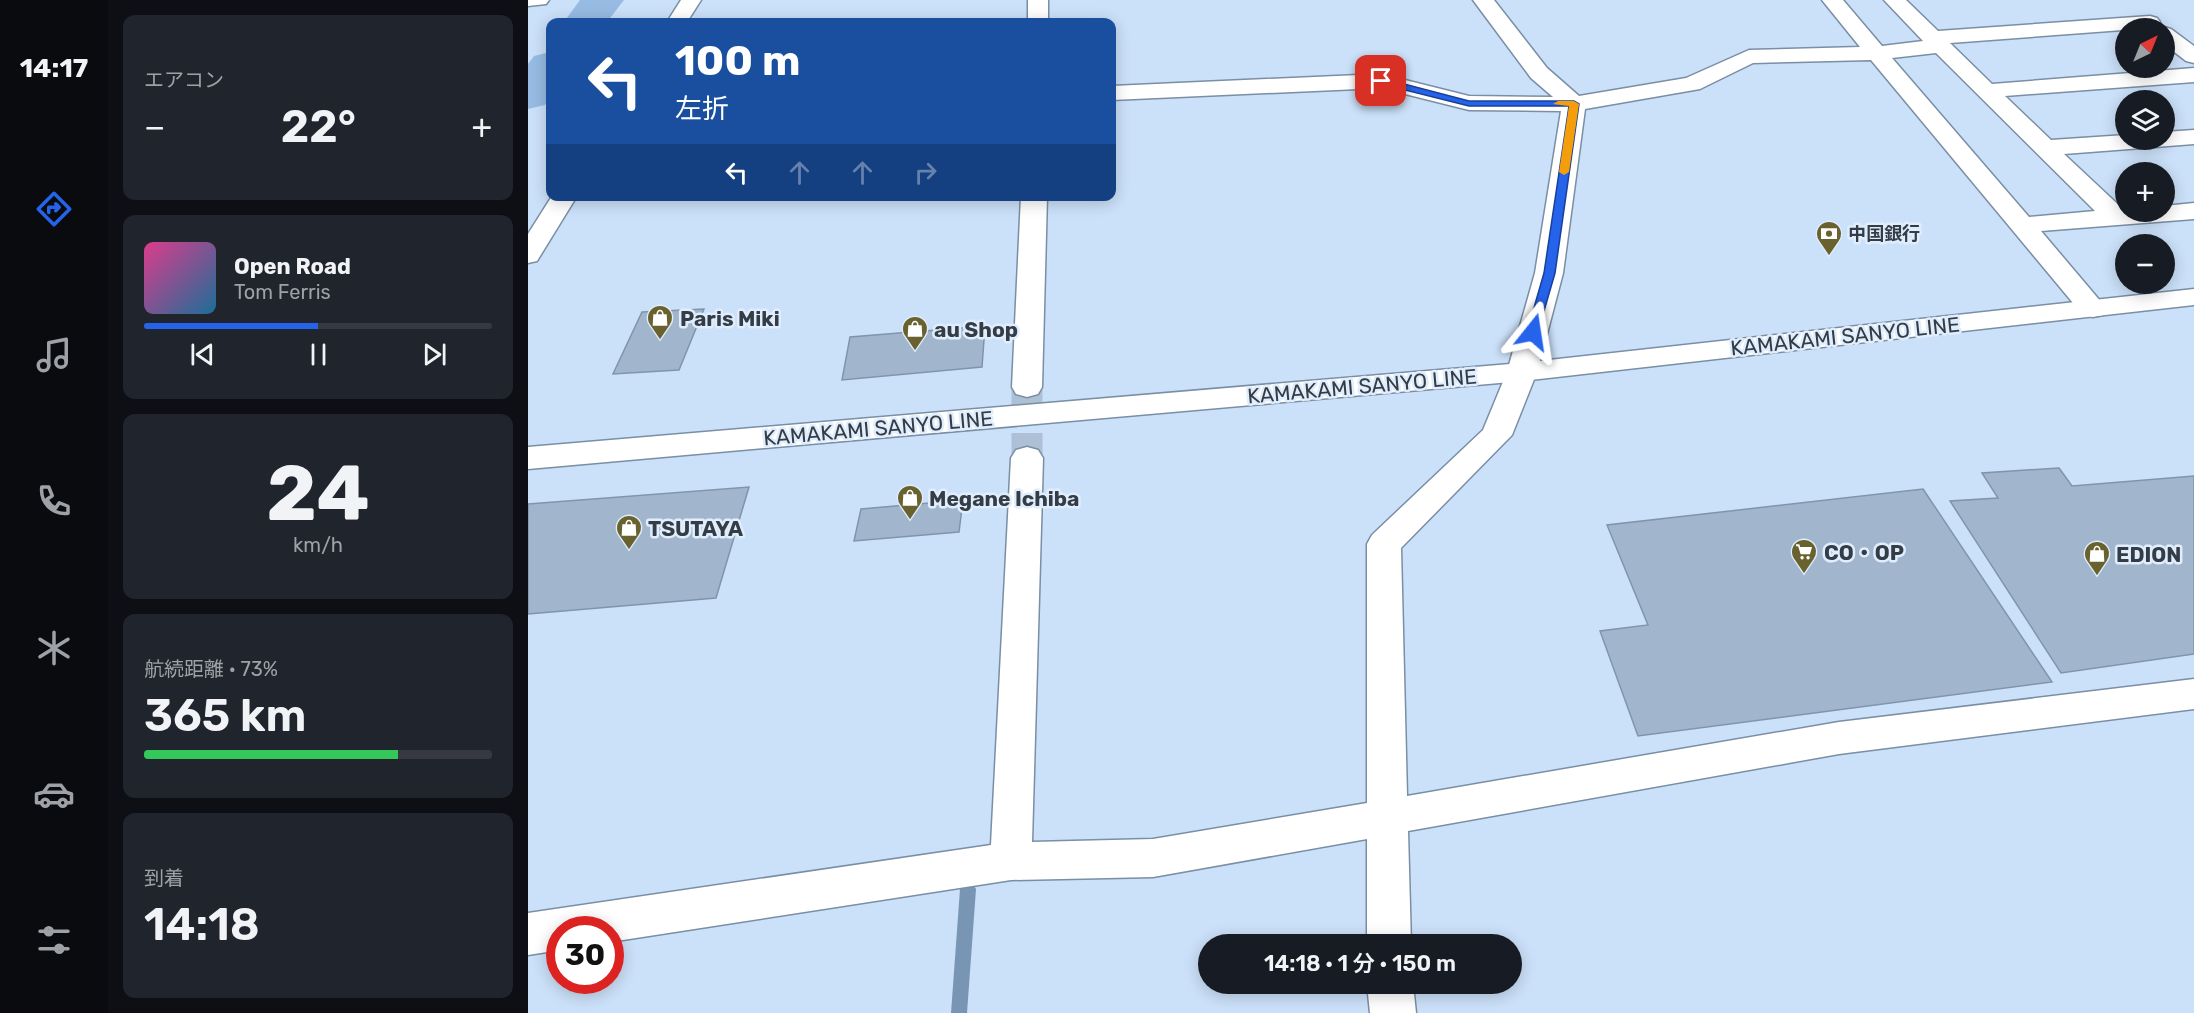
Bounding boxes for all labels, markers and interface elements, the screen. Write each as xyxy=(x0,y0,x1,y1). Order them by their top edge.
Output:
north arrow xyxy=(2115,18,2175,78)
map controls xyxy=(2115,18,2175,294)
text: 100 m xyxy=(675,36,800,86)
icon: left xyxy=(576,42,654,120)
text: 14:17 xyxy=(20,52,88,84)
pin xyxy=(1355,55,1406,106)
icon: arrive xyxy=(1364,64,1397,97)
text: エアコン xyxy=(144,68,224,92)
button: layers xyxy=(2115,90,2175,150)
text: 左折 xyxy=(675,93,729,125)
text: 22° xyxy=(281,100,356,153)
text: − xyxy=(144,107,165,146)
text: + xyxy=(471,107,492,146)
icon: left xyxy=(720,156,753,189)
icon: ahead xyxy=(783,156,816,189)
icon: ahead xyxy=(846,156,879,189)
icon: right xyxy=(909,156,942,189)
button: + xyxy=(2115,162,2175,222)
icon: directions xyxy=(33,188,75,230)
bank icon: 中国銀行 xyxy=(1814,219,1844,257)
place label: 中国銀行 xyxy=(1848,223,1920,245)
button: − xyxy=(2115,234,2175,294)
text: Open Road xyxy=(234,253,351,280)
text: Tom Ferris xyxy=(234,280,331,304)
position arrow xyxy=(1501,300,1565,364)
shop icon: Paris Miki xyxy=(645,303,675,341)
place label: Paris Miki xyxy=(680,306,780,331)
street label: KAMAKAMI SANYO LINE xyxy=(1729,312,1961,360)
shop icon: au Shop xyxy=(900,314,930,352)
place label: au Shop xyxy=(934,317,1018,342)
icon: music xyxy=(33,334,75,376)
icon: previous xyxy=(186,338,219,371)
icon: pause xyxy=(302,338,335,371)
icon: next xyxy=(418,338,451,371)
street label: KAMAKAMI SANYO LINE xyxy=(1246,364,1478,408)
street label: KAMAKAMI SANYO LINE xyxy=(762,406,994,450)
text: 24 xyxy=(266,447,370,540)
icon: phone xyxy=(33,480,75,522)
shop icon: Megane Ichiba xyxy=(895,483,925,521)
place label: Megane Ichiba xyxy=(929,486,1080,511)
shop icon: TSUTAYA xyxy=(614,513,644,551)
place label: TSUTAYA xyxy=(648,516,743,541)
text: km/h xyxy=(293,533,343,557)
supermarket icon: CO・OP xyxy=(1789,537,1819,575)
shop icon: EDION xyxy=(2082,539,2112,577)
place label: CO・OP xyxy=(1824,540,1904,565)
place label: EDION xyxy=(2116,542,2181,567)
icon: climate xyxy=(33,627,75,669)
text: 航続距離 · 73% xyxy=(144,657,278,681)
text: 365 km xyxy=(144,689,307,742)
icon: car xyxy=(33,773,75,815)
text: 到着 xyxy=(144,866,184,890)
text: 14:18 xyxy=(144,898,260,951)
speed limit sign: 30 xyxy=(546,916,624,994)
icon: filters xyxy=(33,919,75,961)
text: 14:18 · 1 分 · 150 m xyxy=(1264,950,1456,977)

